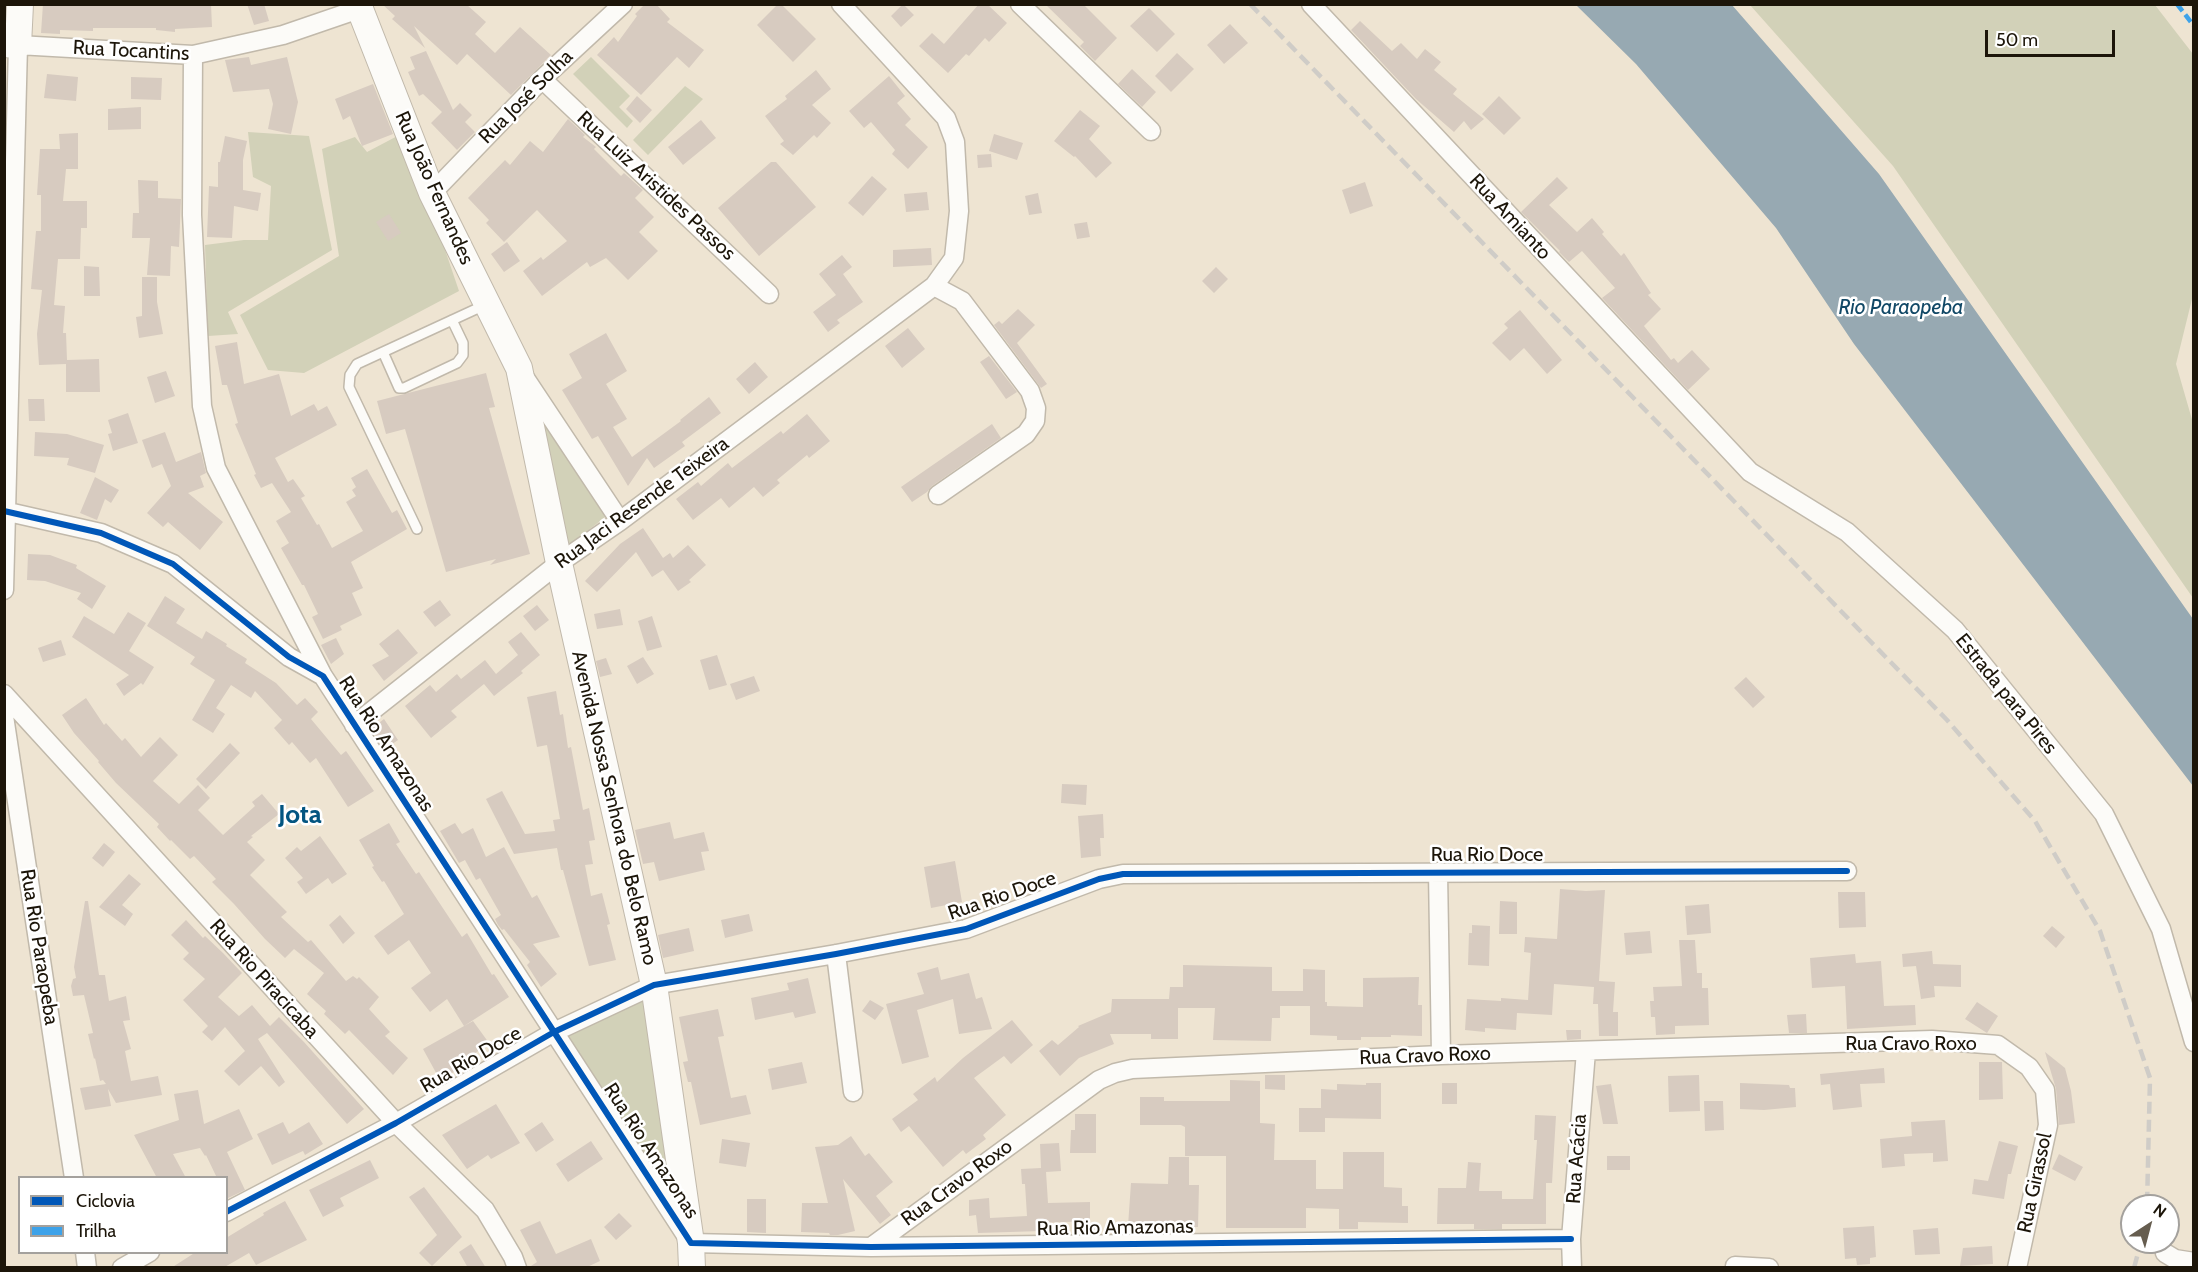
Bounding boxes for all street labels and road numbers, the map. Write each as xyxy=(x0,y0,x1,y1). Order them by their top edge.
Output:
street label: Rua Tocantins xyxy=(72,36,190,66)
street label: Rua José Solha xyxy=(474,45,578,149)
street label: Rua Luiz Aristides Passos xyxy=(572,106,740,266)
street label: Rua João Fernandes xyxy=(389,108,479,268)
street label: Rua Amianto xyxy=(1464,169,1556,265)
street label: Rua Jaci Resende Teixeira xyxy=(550,432,734,574)
street label: Estrada para Pires xyxy=(1950,629,2062,759)
street label: Avenida Nossa Senhora do Belo Ramo xyxy=(566,649,662,967)
street label: Rua Rio Amazonas xyxy=(333,672,439,816)
street label: Rua Rio Doce xyxy=(1431,843,1543,867)
street label: Rua Rio Doce xyxy=(945,866,1059,926)
street label: Rua Rio Paraopeba xyxy=(15,867,63,1027)
street label: Rua Rio Piracicaba xyxy=(204,914,324,1044)
street label: Rua Rio Doce xyxy=(416,1021,526,1099)
street label: Rua Cravo Roxo xyxy=(1845,1032,1977,1056)
street label: Rua Cravo Roxo xyxy=(1359,1042,1491,1070)
street label: Rua Rio Amazonas xyxy=(598,1079,704,1223)
street label: Rua Acácia xyxy=(1562,1113,1592,1205)
street label: Rua Girassol xyxy=(2013,1131,2057,1235)
street label: Rua Cravo Roxo xyxy=(897,1135,1017,1231)
street label: Rua Rio Amazonas xyxy=(1036,1215,1194,1241)

